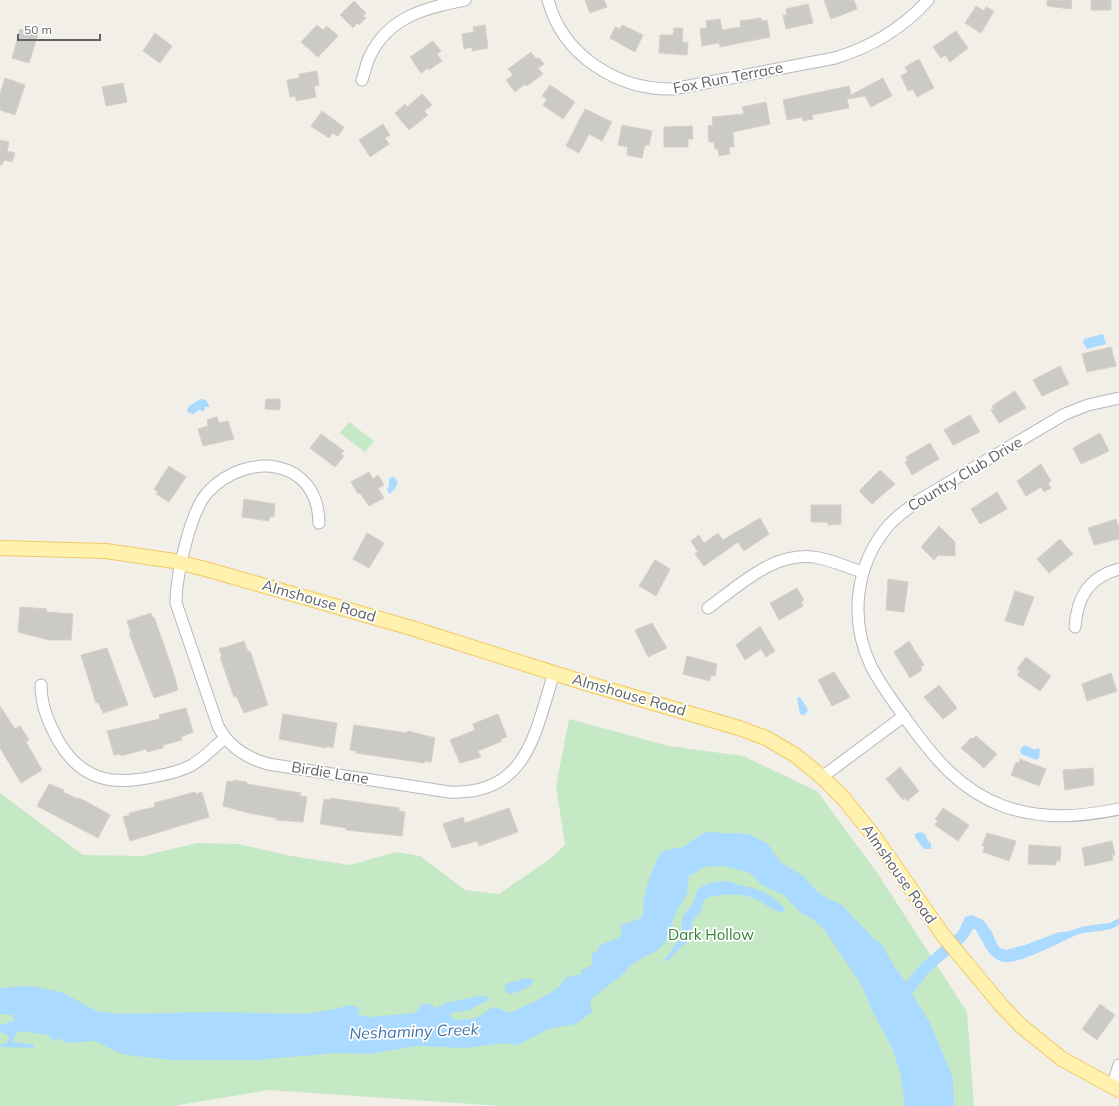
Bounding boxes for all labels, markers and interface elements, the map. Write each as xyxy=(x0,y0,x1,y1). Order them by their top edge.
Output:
scale bar xyxy=(18,16,100,42)
text: 50 m xyxy=(24,22,52,37)
street label: Fox Run Terrace xyxy=(671,58,784,97)
street label: Country Club Drive xyxy=(904,432,1026,515)
street label: Almshouse Road xyxy=(260,575,378,626)
street label: Almshouse Road xyxy=(570,669,688,720)
street label: Birdie Lane xyxy=(290,757,370,788)
street label: Almshouse Road xyxy=(858,820,941,927)
park label: Dark Hollow xyxy=(668,925,754,944)
water label: Neshaminy Creek xyxy=(349,1019,480,1043)

